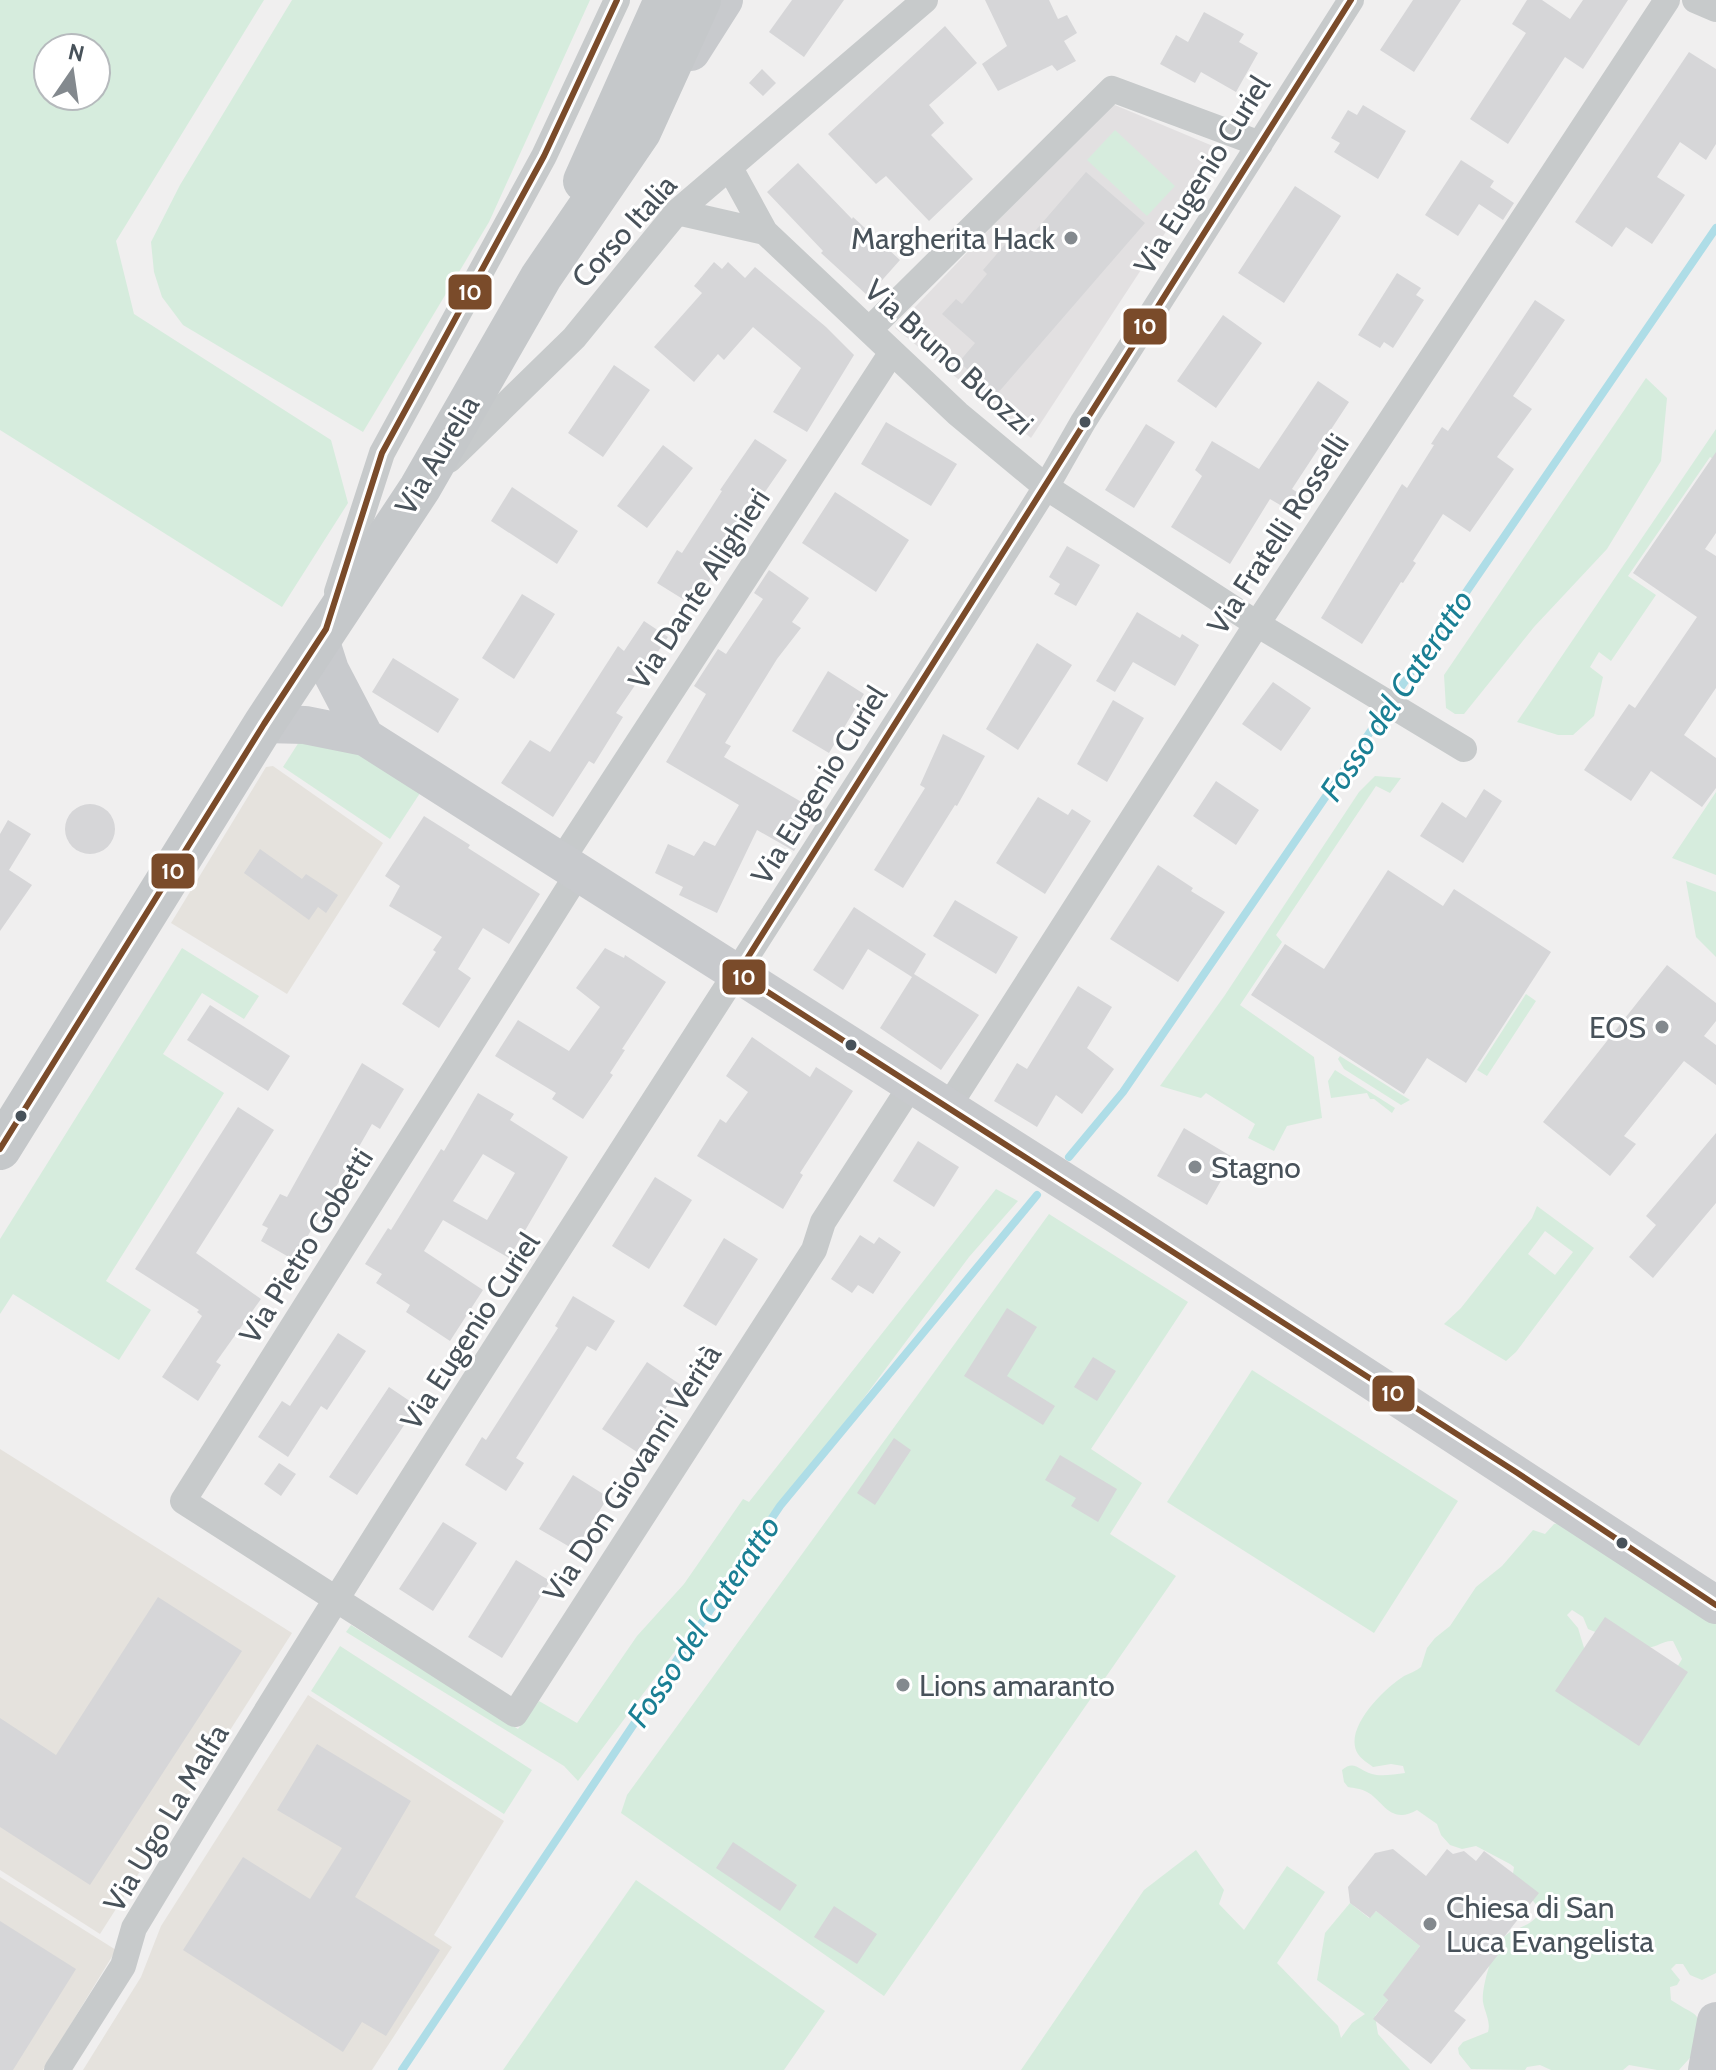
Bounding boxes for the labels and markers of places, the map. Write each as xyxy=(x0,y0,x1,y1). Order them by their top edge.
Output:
place label: Margherita Hack xyxy=(851,220,1056,257)
marker: Margherita Hack xyxy=(1062,229,1080,247)
unlabelled marker xyxy=(1077,414,1093,430)
place label: EOS xyxy=(1589,1009,1646,1046)
marker: EOS xyxy=(1653,1018,1671,1036)
unlabelled marker xyxy=(843,1037,859,1053)
unlabelled marker xyxy=(13,1108,29,1124)
place label: Stagno xyxy=(1211,1149,1301,1186)
marker: Stagno xyxy=(1186,1158,1204,1176)
unlabelled marker xyxy=(1614,1535,1630,1551)
place label: Lions amaranto xyxy=(919,1667,1115,1704)
marker: Lions amaranto xyxy=(894,1676,912,1694)
place label: Chiesa di San Luca Evangelista xyxy=(1446,1889,1655,1960)
marker: Chiesa di San Luca Evangelista xyxy=(1421,1915,1439,1933)

